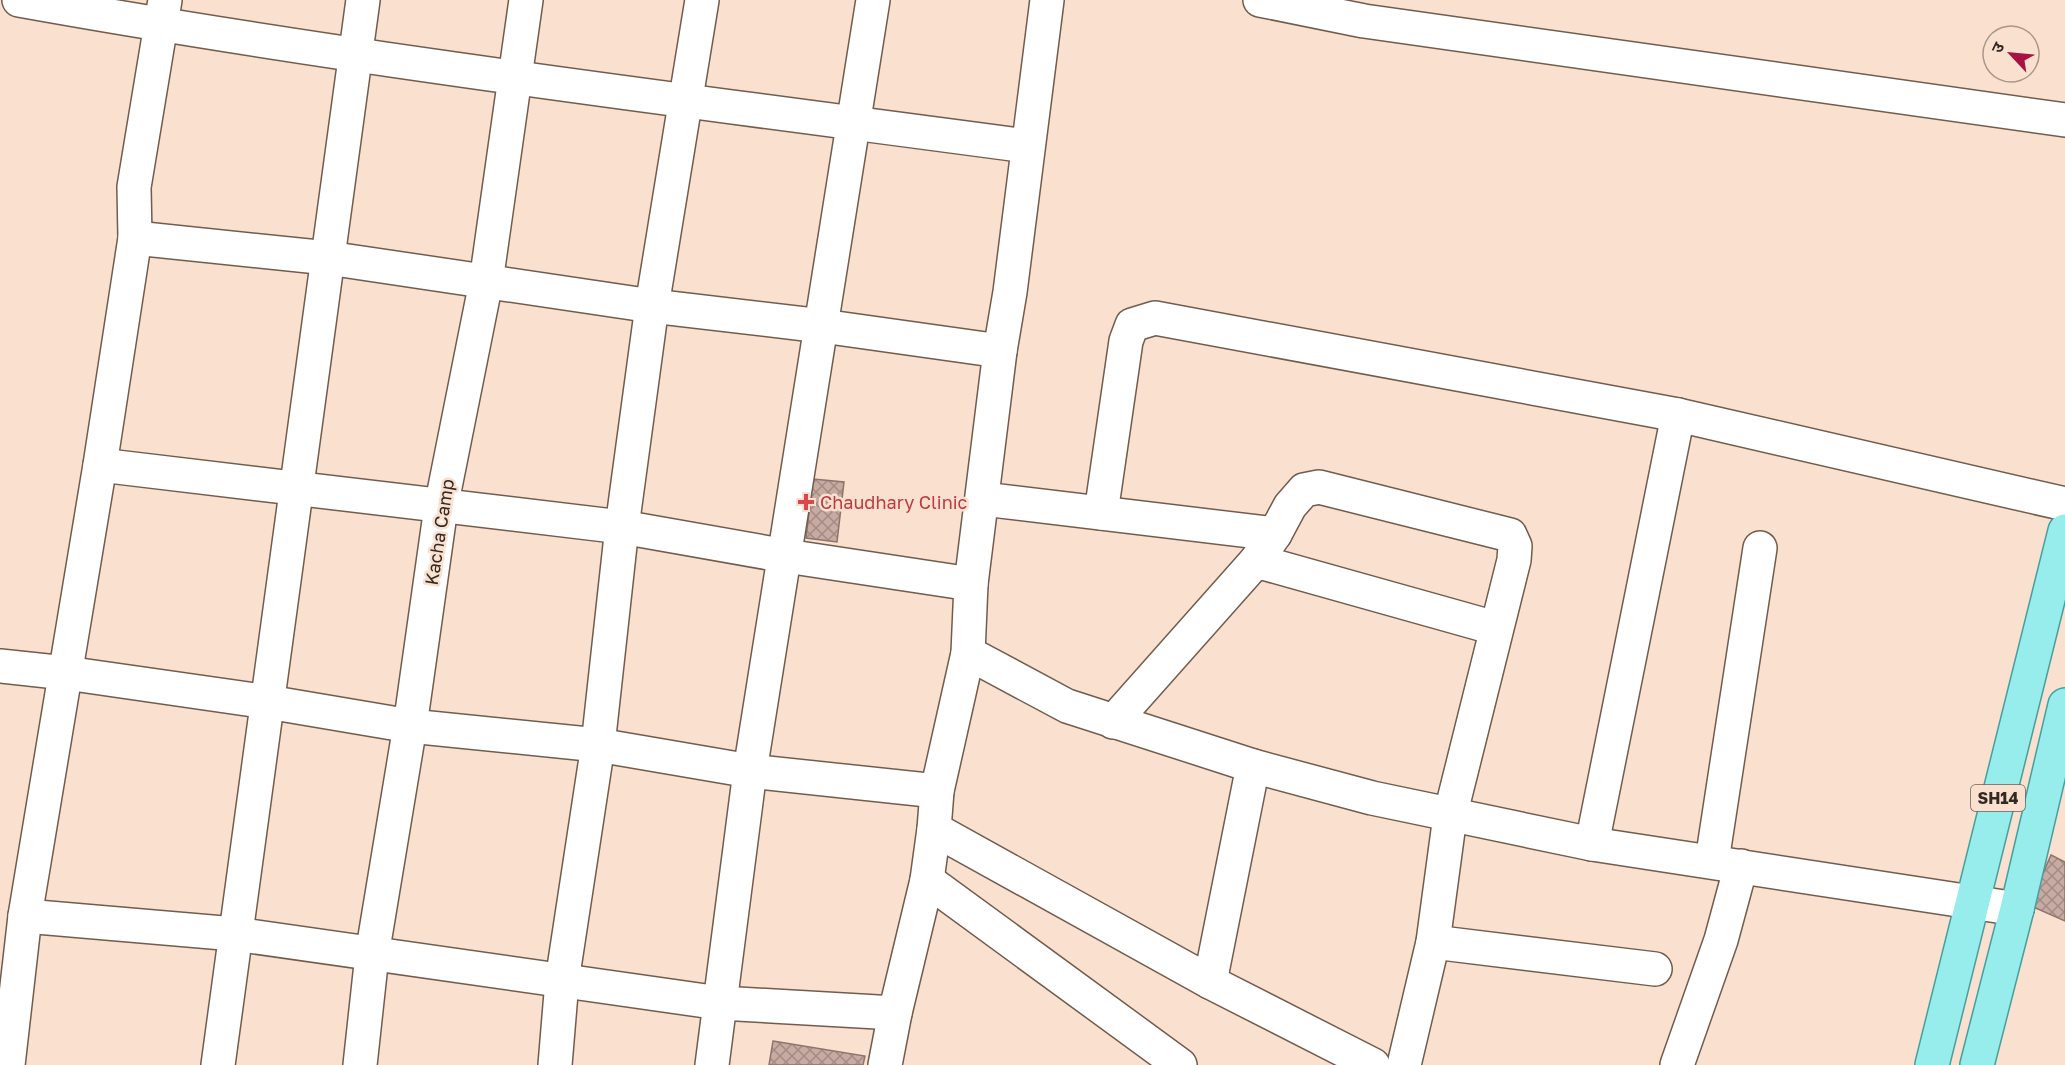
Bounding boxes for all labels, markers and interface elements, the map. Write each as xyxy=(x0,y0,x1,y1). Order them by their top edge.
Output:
north arrow xyxy=(1981,24,2041,84)
text: उ xyxy=(1986,38,2009,56)
street label: Kacha Camp xyxy=(420,477,458,587)
place label: Chaudhary Clinic xyxy=(820,491,968,513)
marker: Chaudhary Clinic xyxy=(797,493,815,511)
road number: SH14 xyxy=(1971,785,2025,811)

